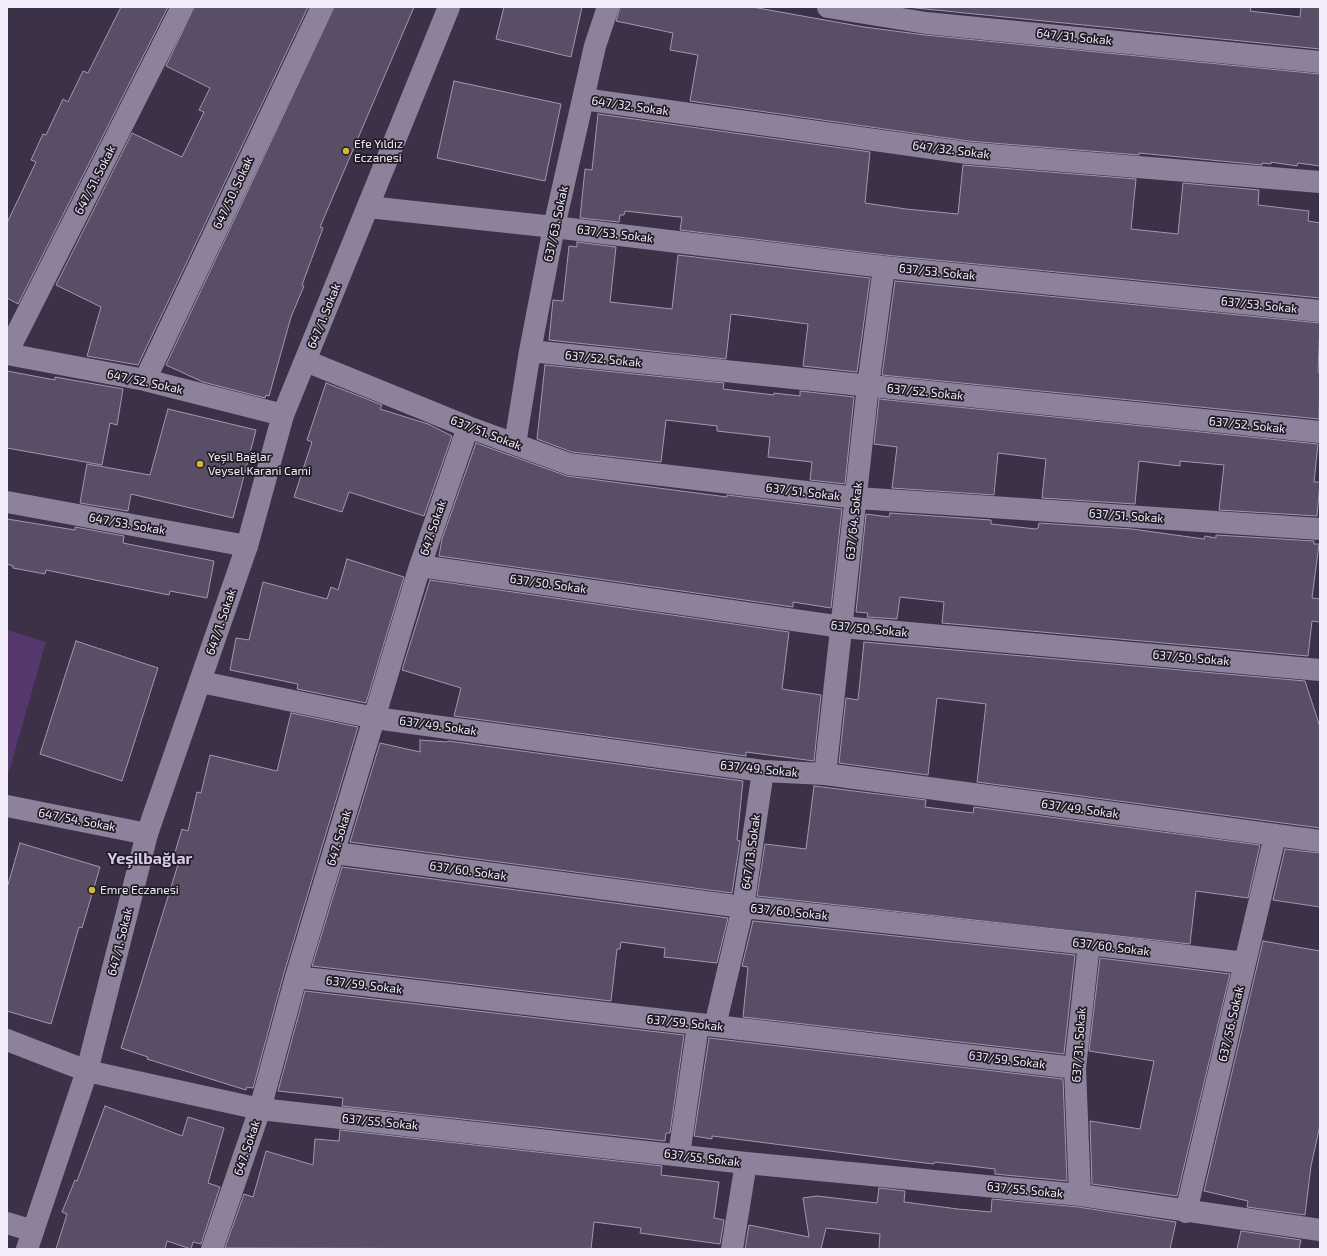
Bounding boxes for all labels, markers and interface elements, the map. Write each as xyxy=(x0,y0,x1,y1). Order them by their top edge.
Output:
street label: 647/31. Sokak xyxy=(1036,26,1112,48)
street label: 647/32. Sokak xyxy=(590,93,670,119)
place label: Efe Yıldız Eczanesi xyxy=(354,137,403,165)
street label: 647/32. Sokak xyxy=(912,138,990,162)
street label: 647/51. Sokak xyxy=(71,143,119,217)
marker: Efe Yıldız Eczanesi xyxy=(341,146,351,156)
street label: 647/50. Sokak xyxy=(210,155,256,231)
street label: 637/63. Sokak xyxy=(541,185,571,263)
street label: 637/53. Sokak xyxy=(576,222,654,246)
street label: 637/53. Sokak xyxy=(898,261,976,283)
street label: 647/1. Sokak xyxy=(304,281,344,351)
street label: 637/53. Sokak xyxy=(1220,294,1298,316)
street label: 637/52. Sokak xyxy=(564,348,642,370)
street label: 647/52. Sokak xyxy=(106,367,184,397)
street label: 637/52. Sokak xyxy=(886,381,964,403)
street label: 637/51. Sokak xyxy=(448,413,524,453)
street label: 637/52. Sokak xyxy=(1208,414,1286,436)
place label: Yeşil Bağlar Veysel Karani Cami xyxy=(208,450,311,478)
marker: Yeşil Bağlar Veysel Karani Cami xyxy=(195,459,205,469)
street label: 637/51. Sokak xyxy=(765,480,841,504)
street label: 637/64. Sokak xyxy=(843,482,865,560)
street label: 647. Sokak xyxy=(417,498,449,558)
street label: 637/51. Sokak xyxy=(1088,506,1164,526)
street label: 647/53. Sokak xyxy=(88,510,166,538)
street label: 637/50. Sokak xyxy=(509,571,587,597)
street label: 647/1. Sokak xyxy=(203,587,239,657)
street label: 637/50. Sokak xyxy=(830,618,908,640)
street label: 637/50. Sokak xyxy=(1152,647,1230,669)
street label: 637/49. Sokak xyxy=(398,713,478,739)
street label: 637/49. Sokak xyxy=(720,758,798,780)
street label: 637/49. Sokak xyxy=(1040,796,1120,822)
street label: 647/54. Sokak xyxy=(37,805,117,835)
street label: 647. Sokak xyxy=(324,808,354,868)
street label: 647/13. Sokak xyxy=(739,813,763,891)
district label: Yeşilbağlar xyxy=(108,849,192,869)
street label: 637/60. Sokak xyxy=(428,858,508,884)
place label: Emre Eczanesi xyxy=(100,883,179,897)
marker: Emre Eczanesi xyxy=(87,885,97,895)
street label: 637/60. Sokak xyxy=(750,901,828,923)
street label: 647/1. Sokak xyxy=(105,907,135,977)
street label: 637/60. Sokak xyxy=(1072,935,1150,959)
street label: 637/59. Sokak xyxy=(325,973,403,997)
street label: 637/56. Sokak xyxy=(1215,985,1247,1063)
street label: 637/31. Sokak xyxy=(1069,1007,1089,1083)
street label: 637/59. Sokak xyxy=(646,1012,724,1034)
street label: 637/59. Sokak xyxy=(968,1048,1046,1072)
street label: 637/55. Sokak xyxy=(341,1111,419,1133)
street label: 647. Sokak xyxy=(231,1118,263,1178)
street label: 637/55. Sokak xyxy=(663,1146,741,1170)
street label: 637/55. Sokak xyxy=(986,1179,1064,1201)

